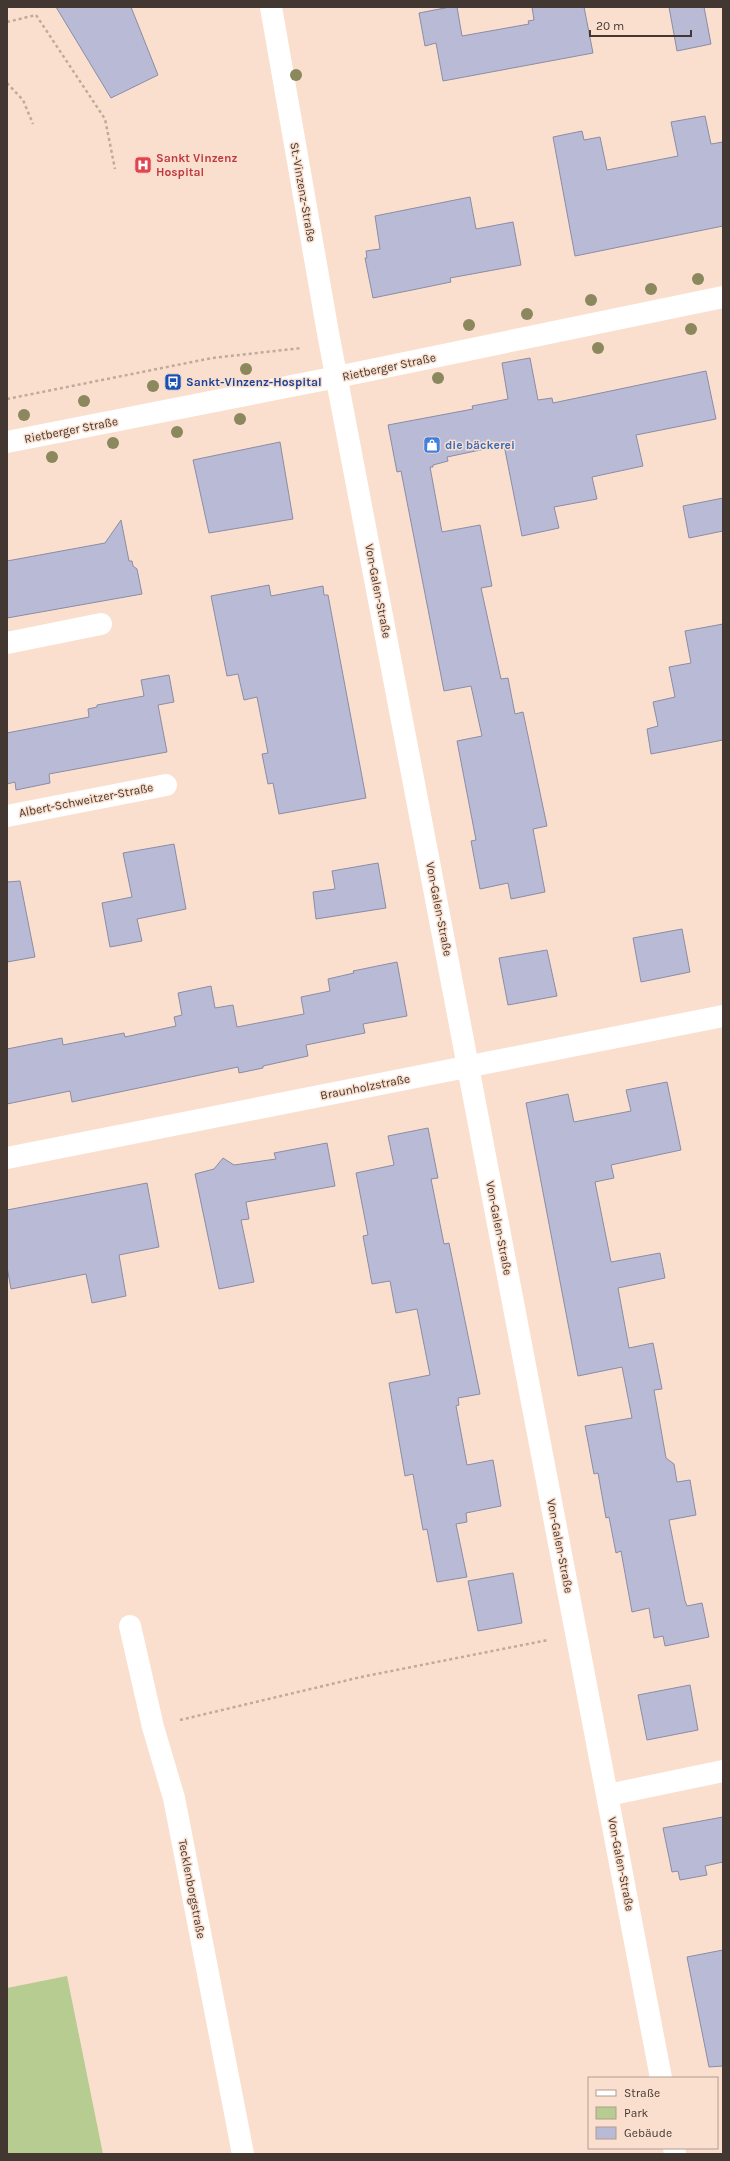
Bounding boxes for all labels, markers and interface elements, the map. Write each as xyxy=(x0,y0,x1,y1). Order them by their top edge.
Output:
scale bar xyxy=(590,12,691,38)
text: 20 m xyxy=(596,19,624,33)
street label: St.-Vinzenz-Straße xyxy=(287,141,319,243)
place label: Sankt Vinzenz Hospital xyxy=(156,151,237,179)
hospital icon: Sankt Vinzenz Hospital xyxy=(133,155,153,175)
street label: Rietberger Straße xyxy=(341,350,437,384)
bus stop icon: Sankt-Vinzenz-Hospital xyxy=(163,372,183,392)
place label: Sankt-Vinzenz-Hospital xyxy=(186,375,322,389)
street label: Rietberger Straße xyxy=(23,414,119,446)
shop icon: die bäckerei xyxy=(422,435,442,455)
place label: die bäckerei xyxy=(445,438,515,452)
street label: Von-Galen-Straße xyxy=(362,543,394,639)
street label: Albert-Schweitzer-Straße xyxy=(18,780,154,820)
street label: Von-Galen-Straße xyxy=(423,861,455,957)
street label: Braunholzstraße xyxy=(319,1071,411,1103)
street label: Von-Galen-Straße xyxy=(483,1180,515,1276)
street label: Von-Galen-Straße xyxy=(544,1498,576,1594)
street label: Von-Galen-Straße xyxy=(605,1816,637,1912)
street label: Tecklenborgstraße xyxy=(176,1838,208,1940)
legend xyxy=(588,2077,718,2149)
text: Straße xyxy=(624,2086,660,2100)
text: Park xyxy=(624,2106,649,2120)
text: Gebäude xyxy=(624,2126,672,2140)

